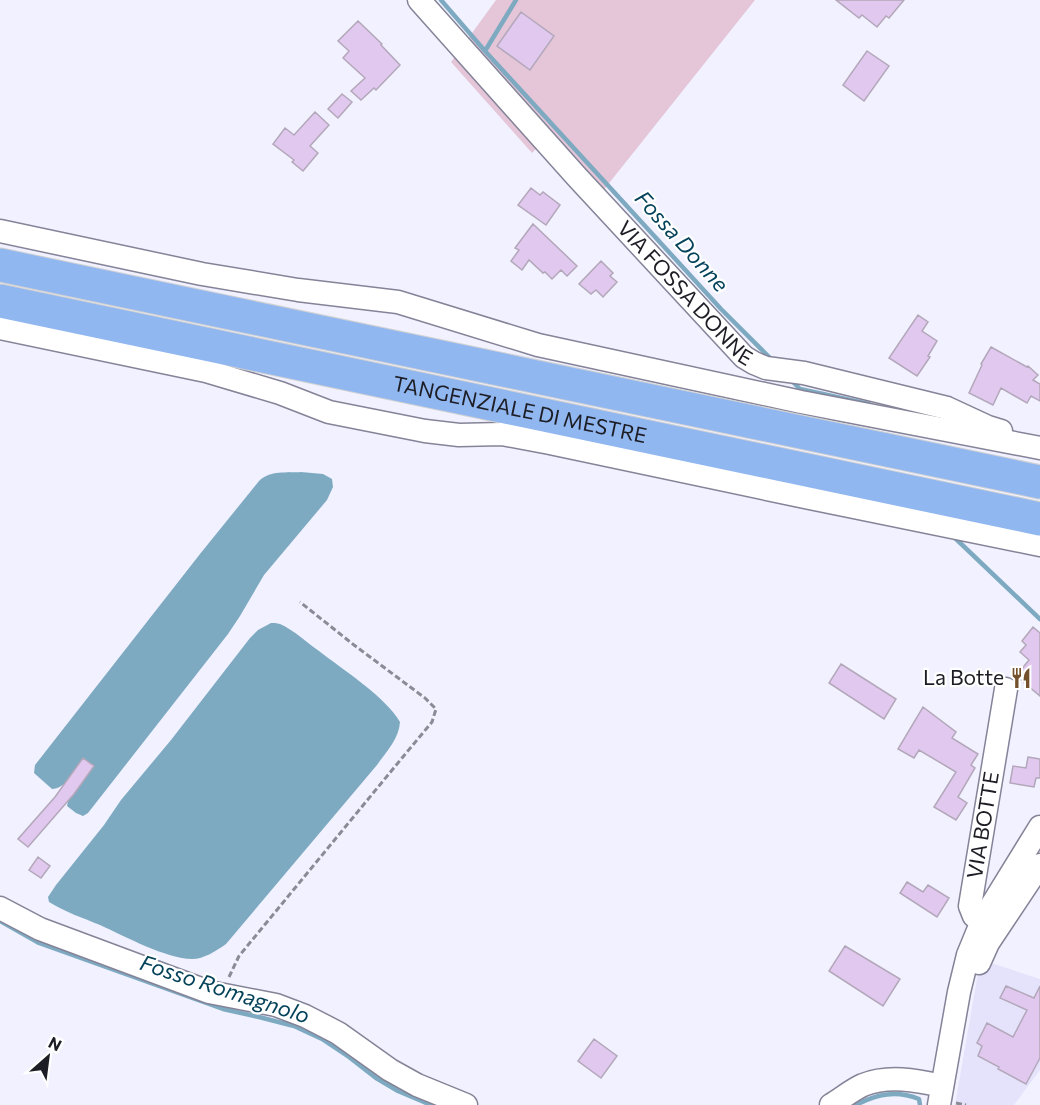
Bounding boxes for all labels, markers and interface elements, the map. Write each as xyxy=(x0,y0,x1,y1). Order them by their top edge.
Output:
water label: Fossa Donne xyxy=(630,184,735,297)
street label: VIA FOSSA DONNE xyxy=(613,215,757,370)
street label: TANGENZIALE DI MESTRE xyxy=(391,370,649,447)
place label: La Botte xyxy=(923,664,1004,689)
restaurant icon: La Botte xyxy=(1009,666,1033,690)
street label: VIA BOTTE xyxy=(961,770,1003,881)
water label: Fosso Romagnolo xyxy=(137,948,313,1029)
north arrow xyxy=(18,1027,78,1087)
text: N xyxy=(46,1032,65,1055)

